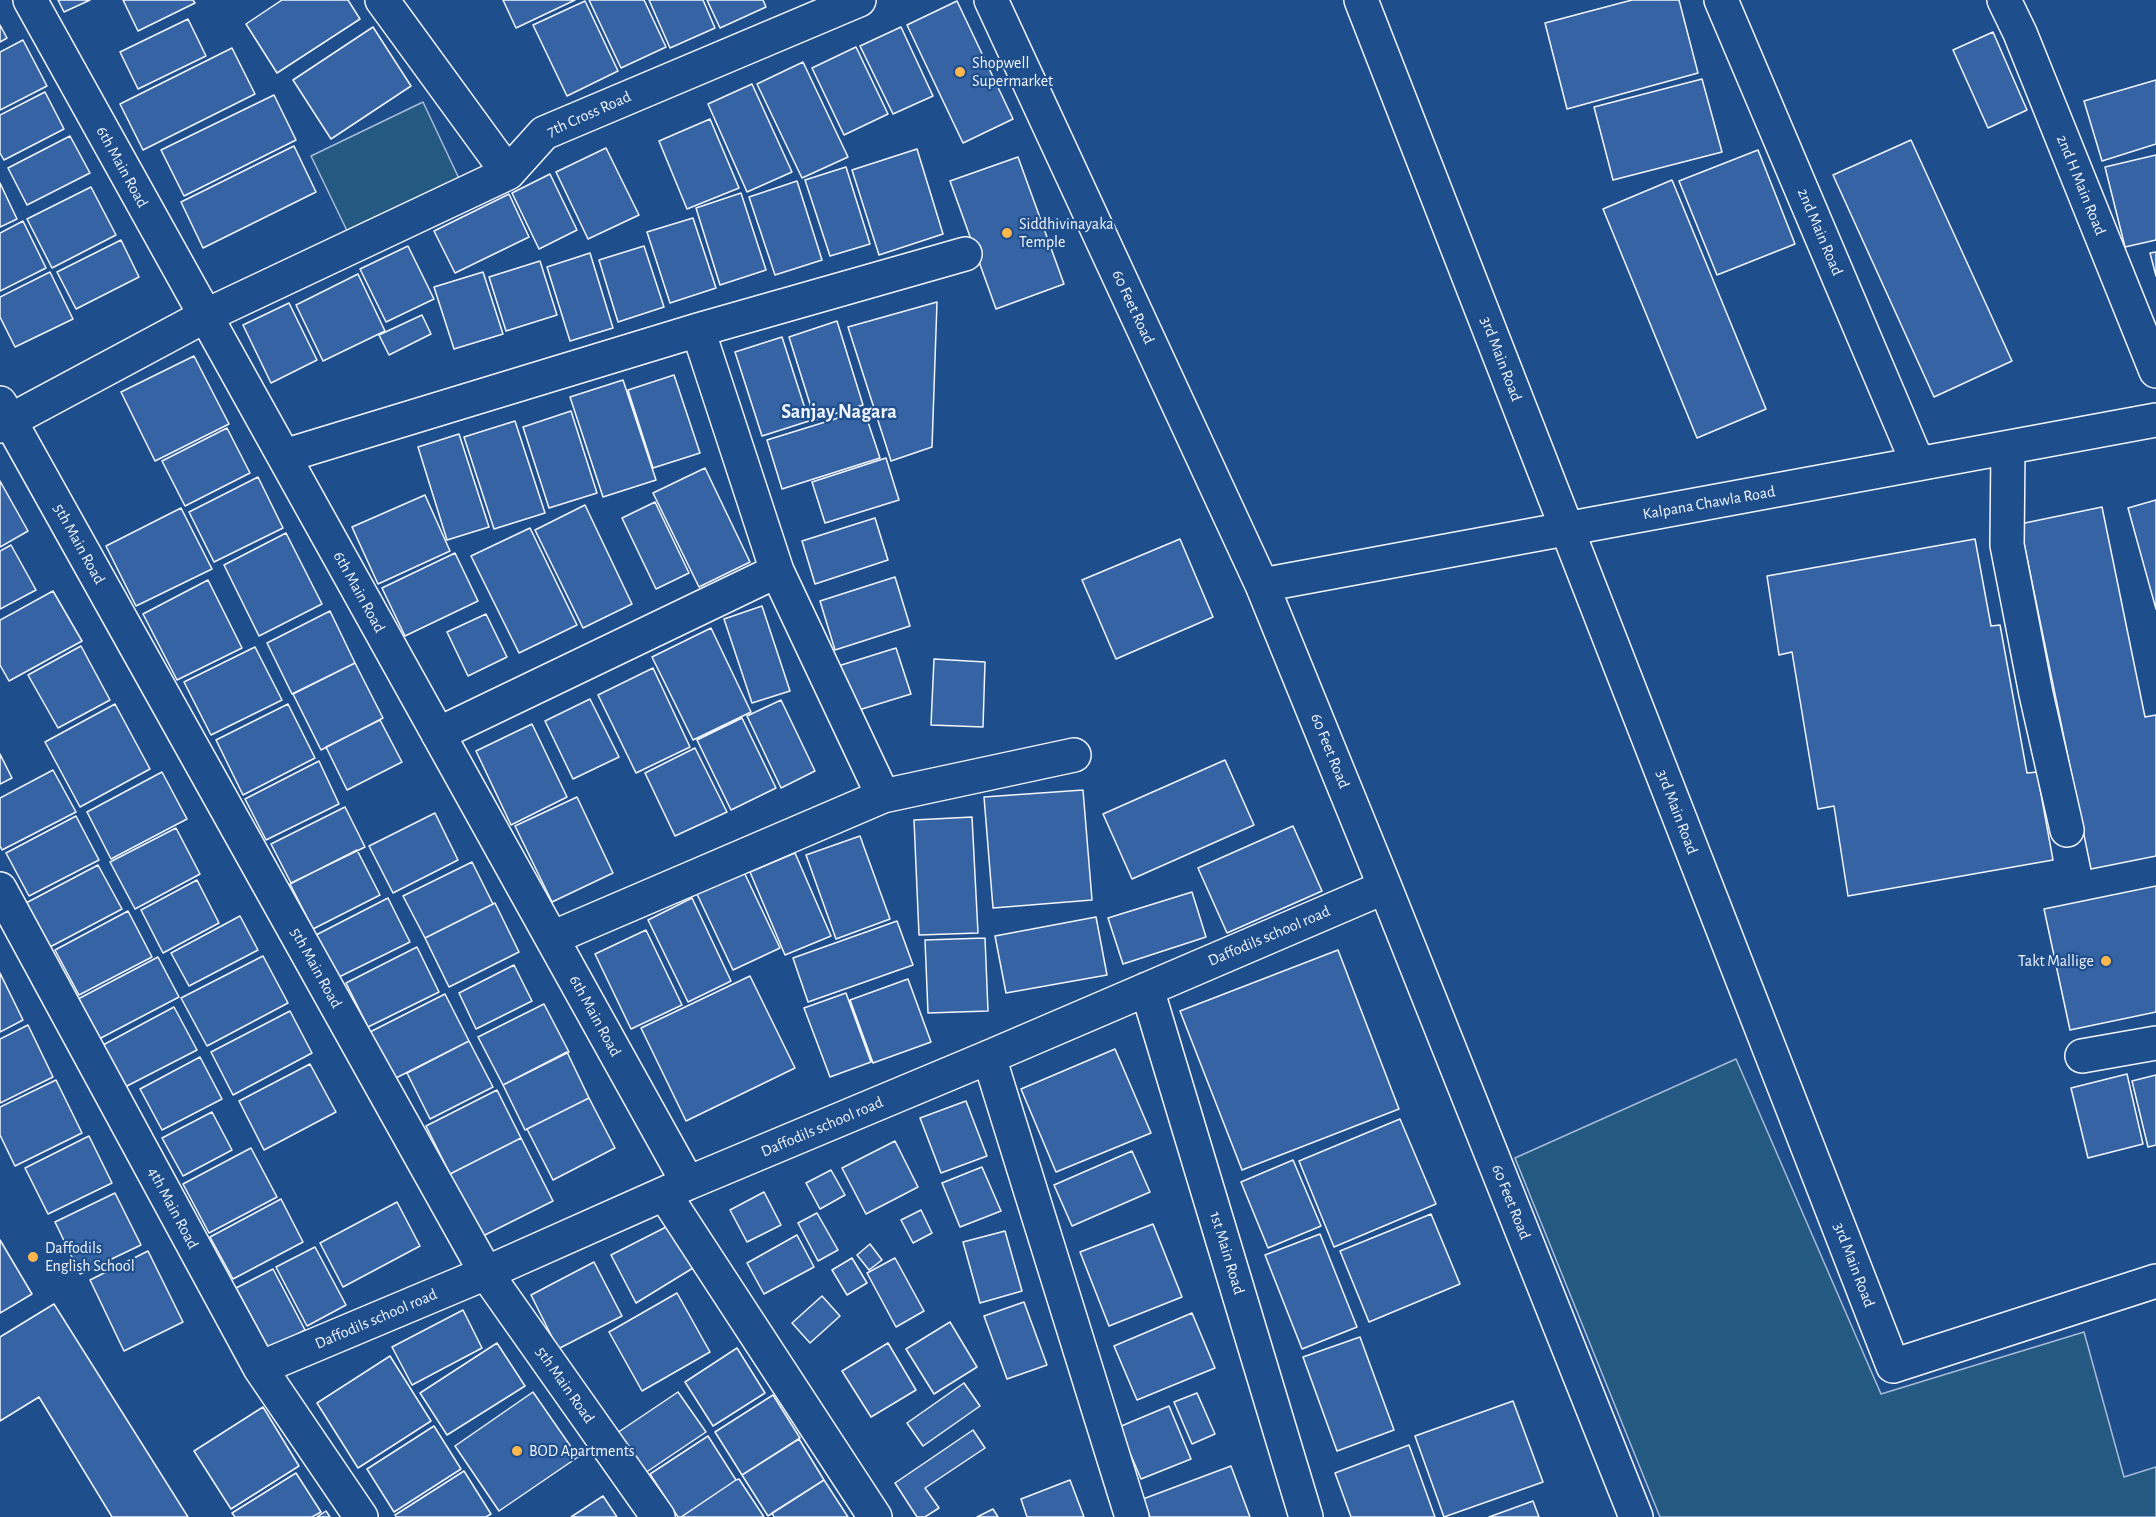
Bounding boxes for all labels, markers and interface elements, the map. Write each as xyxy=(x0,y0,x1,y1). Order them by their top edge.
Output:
place label: Shopwell Supermarket xyxy=(972,53,1053,91)
marker: Shopwell Supermarket xyxy=(953,65,967,79)
street label: 7th Cross Road xyxy=(544,87,634,141)
street label: 6th Main Road xyxy=(92,123,152,211)
street label: 2nd H Main Road xyxy=(2052,132,2110,238)
street label: 2nd Main Road xyxy=(1793,185,1847,279)
place label: Siddhivinayaka Temple xyxy=(1019,214,1114,252)
marker: Siddhivinayaka Temple xyxy=(1000,226,1014,240)
street label: 60 Feet Road xyxy=(1108,267,1158,347)
street label: 3rd Main Road xyxy=(1476,314,1526,404)
district label: Sanjay Nagara xyxy=(781,400,897,424)
street label: Kalpana Chawla Road xyxy=(1641,482,1777,524)
street label: 5th Main Road xyxy=(49,500,109,588)
street label: 6th Main Road xyxy=(329,548,389,636)
street label: 60 Feet Road xyxy=(1306,711,1354,791)
street label: 3rd Main Road xyxy=(1652,767,1702,857)
street label: Daffodils school road xyxy=(1205,902,1333,970)
street label: 5th Main Road xyxy=(286,924,346,1012)
place label: Takt Mallige xyxy=(2018,951,2094,971)
marker: Takt Mallige xyxy=(2099,954,2113,968)
street label: 6th Main Road xyxy=(565,972,625,1060)
street label: Daffodils school road xyxy=(758,1093,886,1161)
street label: 60 Feet Road xyxy=(1487,1162,1535,1242)
street label: 4th Main Road xyxy=(143,1164,203,1252)
street label: 1st Main Road xyxy=(1205,1209,1249,1297)
street label: 3rd Main Road xyxy=(1829,1220,1879,1310)
place label: Daffodils English School xyxy=(45,1238,135,1276)
marker: Daffodils English School xyxy=(26,1250,40,1264)
street label: Daffodils school road xyxy=(312,1285,440,1353)
street label: 5th Main Road xyxy=(532,1343,598,1427)
place label: BOD Apartments xyxy=(529,1441,635,1461)
marker: BOD Apartments xyxy=(510,1444,524,1458)

